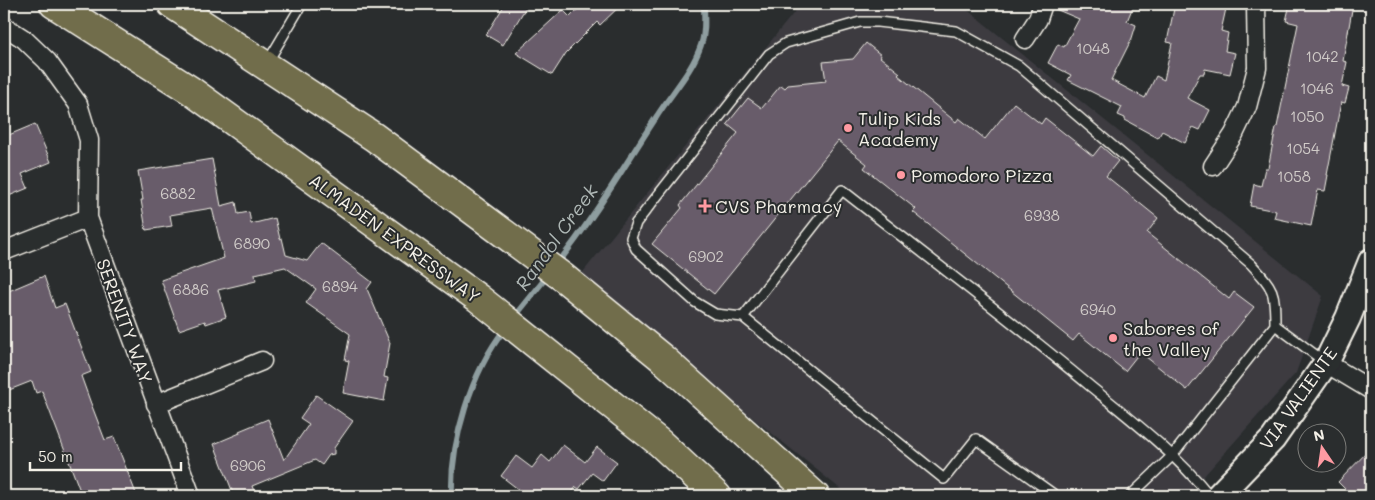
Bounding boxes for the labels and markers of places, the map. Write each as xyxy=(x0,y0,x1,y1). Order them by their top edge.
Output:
place label: Tulip Kids Academy xyxy=(858,106,941,151)
marker: Tulip Kids Academy xyxy=(842,122,854,134)
place label: Pomodoro Pizza xyxy=(911,163,1053,187)
marker: Pomodoro Pizza xyxy=(895,169,907,181)
place label: CVS Pharmacy xyxy=(715,194,842,218)
marker: CVS Pharmacy xyxy=(699,200,711,212)
place label: Sabores of the Valley xyxy=(1123,316,1220,361)
marker: Sabores of the Valley xyxy=(1107,332,1119,344)

